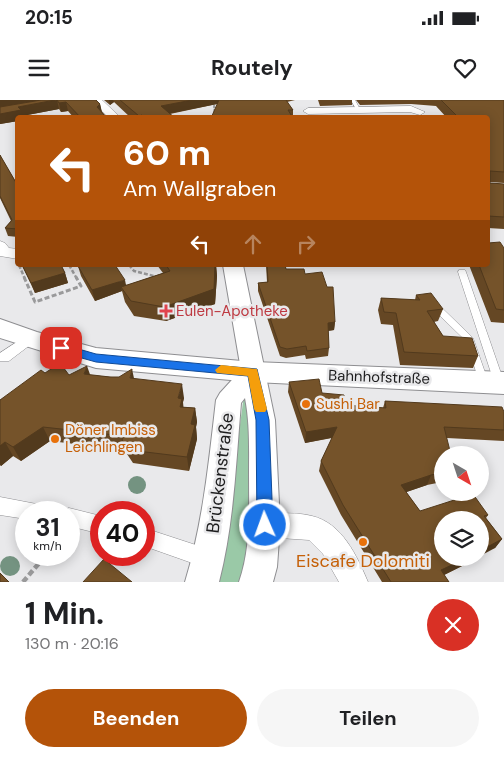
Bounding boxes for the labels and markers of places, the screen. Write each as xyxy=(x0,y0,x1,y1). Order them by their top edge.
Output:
place label: Eulen-Apotheke xyxy=(176,301,288,321)
marker: Eulen-Apotheke xyxy=(160,305,172,317)
pin xyxy=(40,327,82,369)
place label: Sushi Bar xyxy=(316,394,380,414)
marker: Sushi Bar xyxy=(300,398,312,410)
place label: Döner Imbiss Leichlingen xyxy=(65,420,156,457)
marker: Döner Imbiss Leichlingen xyxy=(49,433,61,445)
marker: Eiscafe Dolomiti xyxy=(357,536,369,548)
place label: Eiscafe Dolomiti xyxy=(296,549,430,573)

